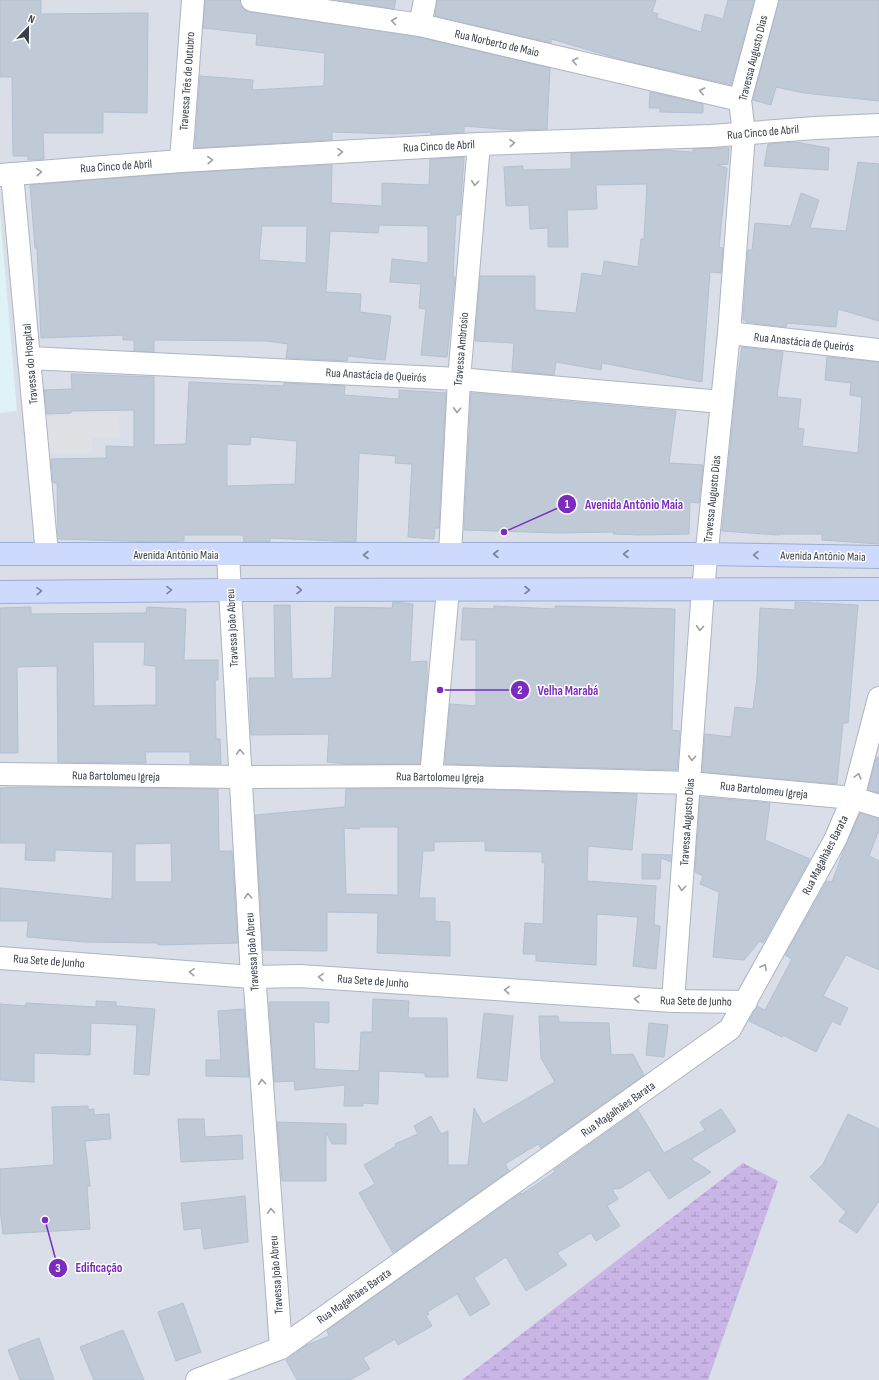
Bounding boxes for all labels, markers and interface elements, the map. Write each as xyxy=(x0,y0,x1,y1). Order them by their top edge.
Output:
north arrow xyxy=(8,8,48,48)
text: N xyxy=(26,12,37,26)
street label: Travessa Augusto Dias xyxy=(736,14,771,103)
one-way arrow xyxy=(391,17,397,26)
street label: Rua Norberto de Maio xyxy=(453,26,541,60)
street label: Travessa Três de Outubro xyxy=(177,31,198,131)
one-way arrow xyxy=(572,58,579,66)
one-way arrow xyxy=(699,87,706,96)
street label: Rua Cinco de Abril xyxy=(727,122,799,143)
street label: Rua Cinco de Abril xyxy=(403,137,475,156)
one-way arrow xyxy=(509,138,515,147)
one-way arrow xyxy=(337,148,343,156)
one-way arrow xyxy=(207,155,213,164)
street label: Rua Cinco de Abril xyxy=(80,157,152,176)
one-way arrow xyxy=(36,167,42,176)
one-way arrow xyxy=(471,180,480,186)
street label: Travessa Ambrósio xyxy=(451,312,472,387)
street label: Travessa do Hospital xyxy=(19,323,42,405)
street label: Rua Anastácia de Queirós xyxy=(753,330,855,355)
street label: Rua Anastácia de Queirós xyxy=(325,365,427,386)
one-way arrow xyxy=(453,407,461,413)
street label: Travessa Augusto Dias xyxy=(700,455,725,544)
callout: Avenida Antônio Maia xyxy=(557,492,691,517)
text: 1 xyxy=(565,497,570,512)
text: Avenida Antônio Maia xyxy=(584,497,683,513)
street label: Avenida Antônio Maia xyxy=(132,548,219,563)
street label: Avenida Antônio Maia xyxy=(779,548,866,565)
one-way arrow xyxy=(493,550,499,558)
one-way arrow xyxy=(623,550,629,558)
one-way arrow xyxy=(753,550,759,559)
one-way arrow xyxy=(363,551,369,559)
one-way arrow xyxy=(166,586,172,594)
one-way arrow xyxy=(296,586,302,594)
one-way arrow xyxy=(524,586,530,594)
one-way arrow xyxy=(36,587,42,596)
street label: Travessa João Abreu xyxy=(223,588,242,668)
one-way arrow xyxy=(696,625,705,631)
callout: Velha Marabá xyxy=(510,678,606,702)
text: 2 xyxy=(517,683,523,698)
text: Velha Marabá xyxy=(538,683,598,699)
one-way arrow xyxy=(235,749,244,755)
one-way arrow xyxy=(687,755,696,761)
street label: Rua Bartolomeu Igreja xyxy=(72,768,160,785)
street label: Rua Bartolomeu Igreja xyxy=(396,769,484,786)
one-way arrow xyxy=(854,773,862,779)
street label: Travessa Augusto Dias xyxy=(677,778,698,866)
street label: Rua Bartolomeu Igreja xyxy=(719,778,809,803)
street label: Rua Magalhães Barata xyxy=(799,813,852,897)
one-way arrow xyxy=(677,884,686,891)
one-way arrow xyxy=(243,893,252,899)
street label: Travessa João Abreu xyxy=(242,912,263,992)
street label: Rua Sete de Junho xyxy=(13,952,85,971)
one-way arrow xyxy=(760,964,767,972)
one-way arrow xyxy=(189,967,195,976)
street label: Rua Sete de Junho xyxy=(337,972,409,991)
one-way arrow xyxy=(318,973,324,982)
one-way arrow xyxy=(504,985,510,994)
street label: Rua Sete de Junho xyxy=(660,993,732,1010)
one-way arrow xyxy=(634,994,640,1003)
street label: Rua Magalhães Barata xyxy=(578,1078,659,1141)
one-way arrow xyxy=(257,1079,266,1085)
one-way arrow xyxy=(267,1208,276,1214)
street label: Travessa João Abreu xyxy=(266,1235,287,1315)
callout: Edificação xyxy=(48,1255,131,1280)
text: Edificação xyxy=(76,1260,123,1276)
text: 3 xyxy=(55,1261,61,1276)
street label: Rua Magalhães Barata xyxy=(314,1265,395,1328)

